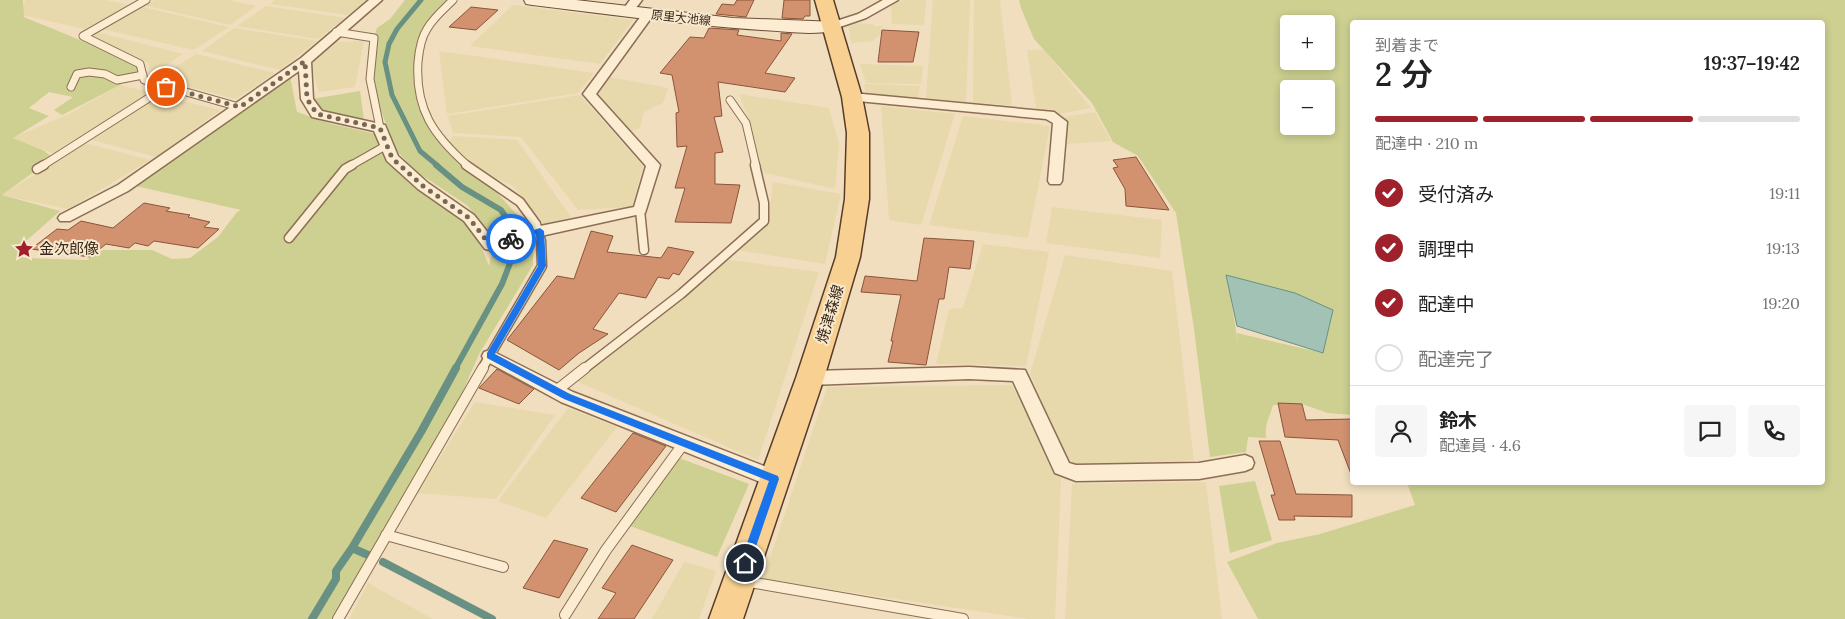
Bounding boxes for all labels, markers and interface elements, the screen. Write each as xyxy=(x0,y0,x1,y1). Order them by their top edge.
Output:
street label: 原里大池線 xyxy=(650,7,712,28)
map controls xyxy=(1280,15,1335,135)
button: + xyxy=(1280,15,1335,70)
text: 到着まで xyxy=(1375,35,1439,55)
text: 19:37–19:42 xyxy=(1704,51,1800,75)
text: 2 分 xyxy=(1375,54,1433,95)
pin xyxy=(145,66,187,108)
icon: bag xyxy=(152,73,180,101)
button: − xyxy=(1280,80,1335,135)
text: 配達中 · 210 m xyxy=(1375,133,1478,153)
icon: check xyxy=(1375,179,1403,207)
text: 受付済み xyxy=(1418,182,1494,206)
text: 19:11 xyxy=(1769,183,1800,203)
courier xyxy=(486,214,536,264)
icon: bike xyxy=(497,225,525,253)
icon: check xyxy=(1375,234,1403,262)
text: 調理中 xyxy=(1418,237,1475,261)
place icon: 金次郎像 xyxy=(13,238,35,260)
text: 19:13 xyxy=(1766,238,1800,258)
place label: 金次郎像 xyxy=(39,239,99,258)
street label: 焼津森線 xyxy=(812,282,847,345)
icon: check xyxy=(1375,289,1403,317)
text: 配達中 xyxy=(1418,292,1475,316)
text: 19:20 xyxy=(1762,293,1800,313)
text: 配達完了 xyxy=(1418,347,1494,371)
button: person xyxy=(1375,405,1427,457)
button: chat xyxy=(1684,405,1736,457)
button: phone xyxy=(1748,405,1800,457)
text: 鈴木 xyxy=(1439,408,1477,432)
text: 配達員 · 4.6 xyxy=(1439,435,1521,455)
pin xyxy=(724,542,766,584)
icon: home xyxy=(731,549,759,577)

